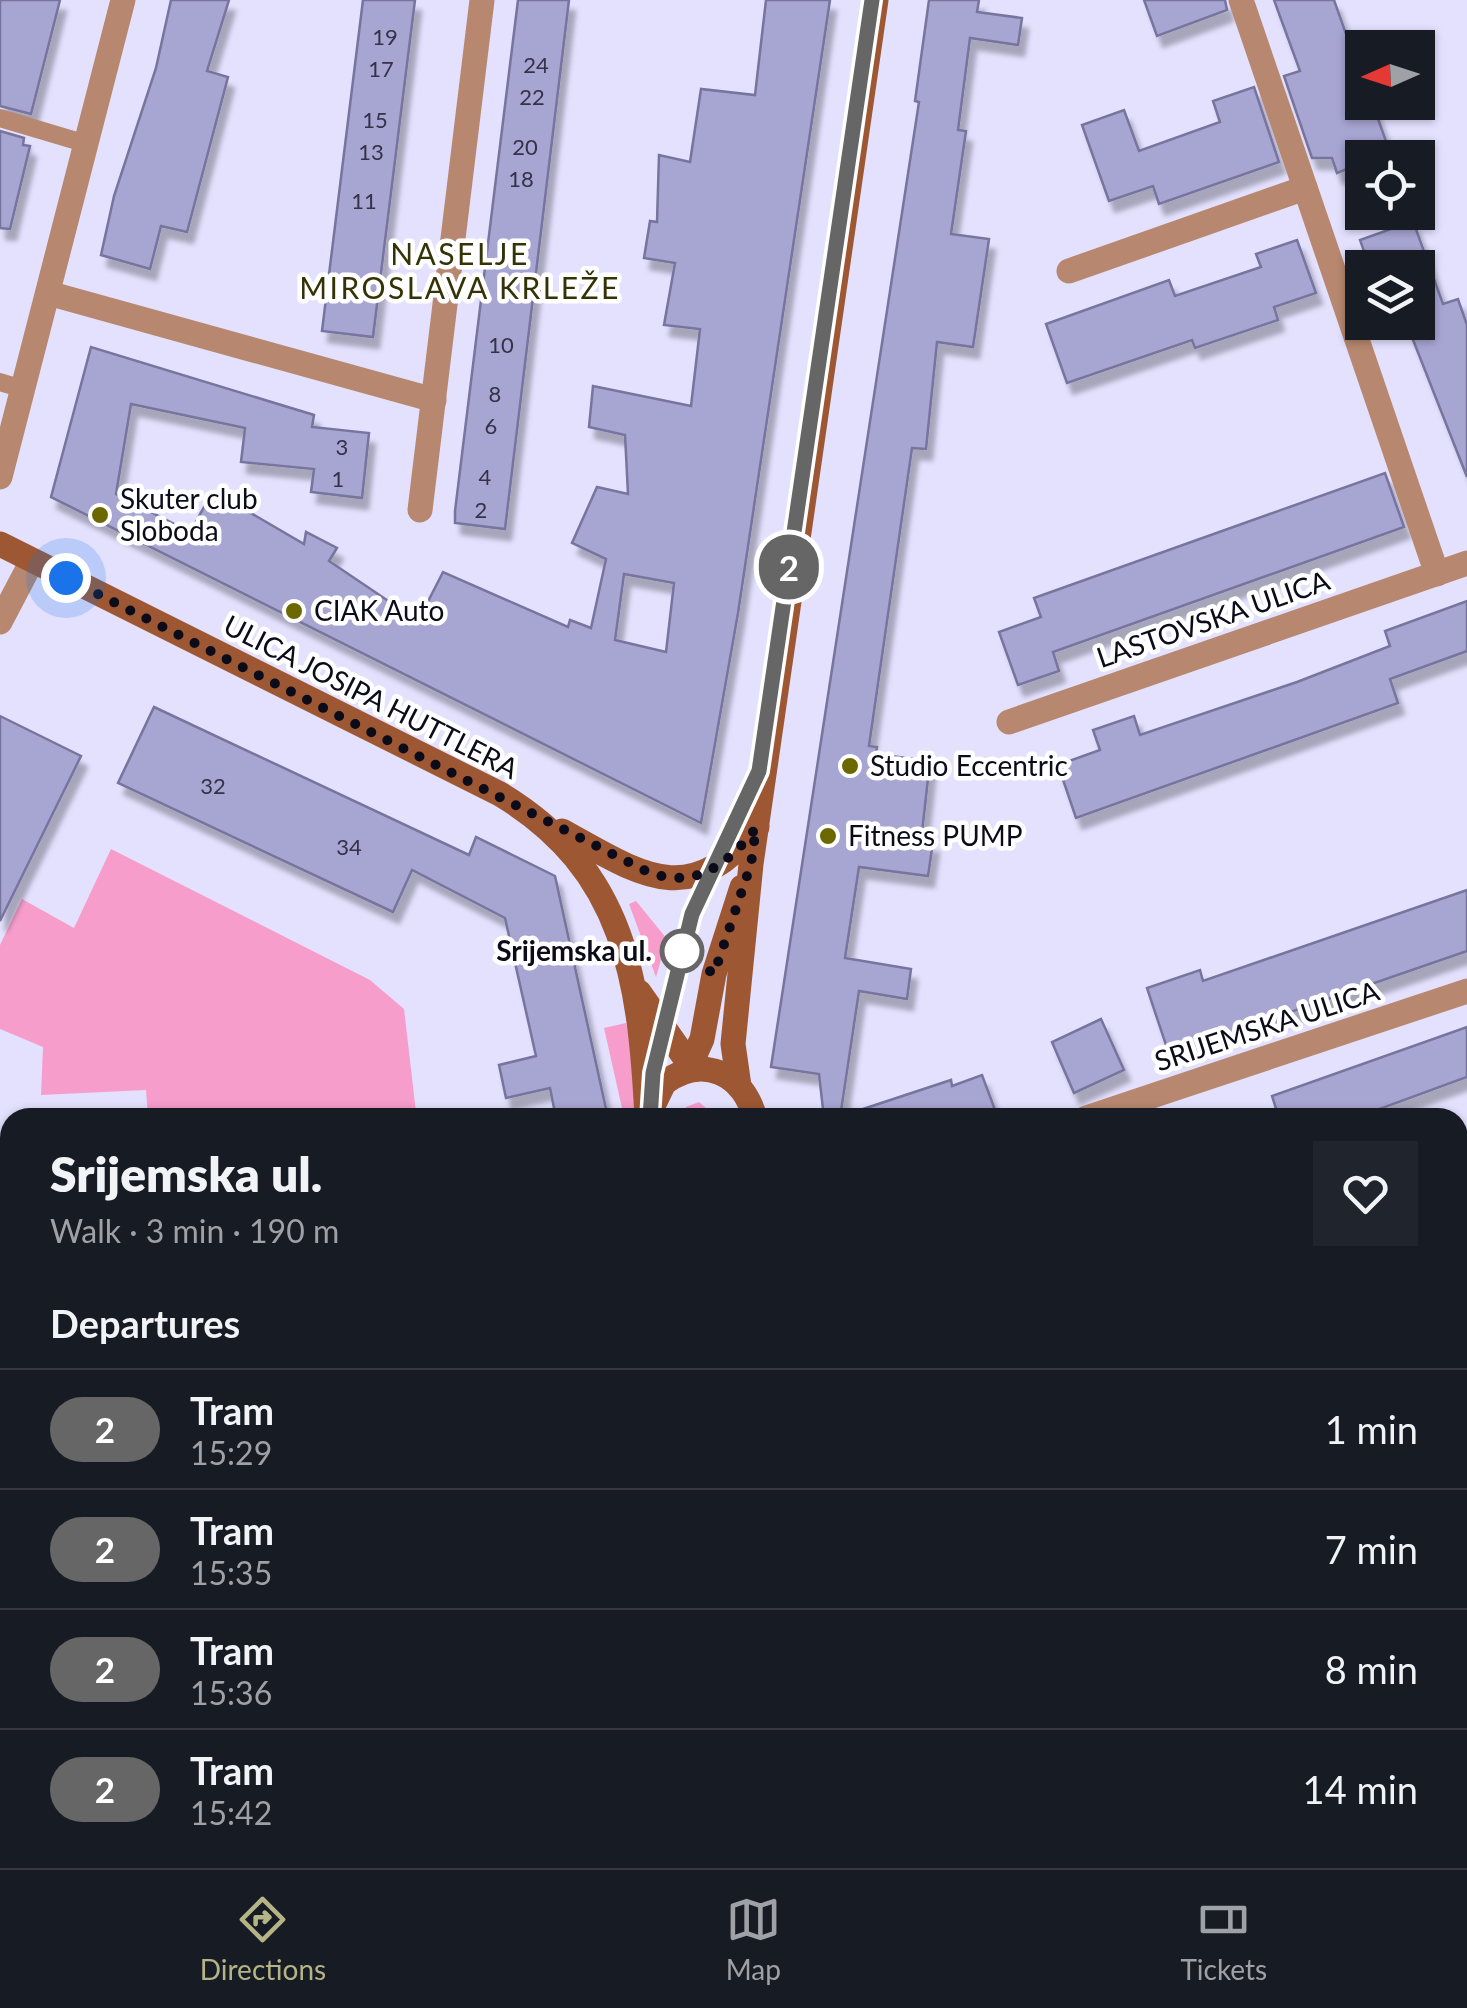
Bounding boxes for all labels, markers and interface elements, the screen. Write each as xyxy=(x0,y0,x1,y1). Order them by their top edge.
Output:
house number: 19 xyxy=(372,23,398,50)
north arrow xyxy=(1345,30,1435,120)
map controls xyxy=(1345,30,1435,340)
house number: 24 xyxy=(523,51,549,78)
house number: 17 xyxy=(368,55,394,82)
house number: 22 xyxy=(519,83,545,110)
house number: 15 xyxy=(362,106,388,133)
house number: 20 xyxy=(512,133,538,160)
house number: 13 xyxy=(358,138,384,165)
button: locate xyxy=(1345,140,1435,230)
house number: 18 xyxy=(508,165,534,192)
house number: 11 xyxy=(351,187,377,214)
district label: NASELJE MIROSLAVA KRLEŽE xyxy=(299,235,621,305)
button: layers xyxy=(1345,250,1435,340)
house number: 10 xyxy=(488,331,514,358)
house number: 8 xyxy=(489,380,501,407)
house number: 6 xyxy=(485,412,497,439)
house number: 3 xyxy=(336,433,348,460)
house number: 4 xyxy=(479,463,492,490)
house number: 1 xyxy=(332,465,344,492)
place label: Skuter club Sloboda xyxy=(120,481,258,547)
house number: 2 xyxy=(475,496,487,523)
marker: Skuter club Sloboda xyxy=(89,504,111,526)
line badge: 2 xyxy=(756,534,822,600)
text: 2 xyxy=(779,546,799,588)
your location xyxy=(41,553,91,603)
street label: LASTOVSKA ULICA xyxy=(1092,562,1334,674)
place label: CIAK Auto xyxy=(314,593,444,627)
marker: CIAK Auto xyxy=(283,600,305,622)
street label: ULICA JOSIPA HUTTLERA xyxy=(219,607,524,785)
place label: Studio Eccentric xyxy=(870,748,1068,782)
marker: Studio Eccentric xyxy=(839,755,861,777)
house number: 32 xyxy=(200,772,226,799)
place label: Fitness PUMP xyxy=(848,818,1023,852)
marker: Fitness PUMP xyxy=(817,825,839,847)
house number: 34 xyxy=(336,833,362,860)
marker: Srijemska ul. xyxy=(661,930,703,972)
place label: Srijemska ul. xyxy=(496,933,652,967)
street label: SRIJEMSKA ULICA xyxy=(1150,973,1383,1077)
button: heart xyxy=(1313,1141,1418,1246)
text: Srijemska ul. xyxy=(50,1145,322,1202)
text: Walk · 3 min · 190 m xyxy=(50,1211,339,1250)
text: Departures xyxy=(50,1300,240,1346)
text: Tram xyxy=(190,1387,274,1433)
text: 1 min xyxy=(1325,1406,1418,1452)
text: 2 xyxy=(95,1408,115,1450)
text: 15:29 xyxy=(190,1433,272,1472)
text: Tram xyxy=(190,1507,274,1553)
text: 7 min xyxy=(1325,1526,1418,1572)
text: 2 xyxy=(95,1528,115,1570)
text: 15:35 xyxy=(190,1553,272,1592)
text: Tram xyxy=(190,1627,274,1673)
text: 8 min xyxy=(1325,1646,1418,1692)
text: 2 xyxy=(95,1648,115,1690)
text: 15:36 xyxy=(190,1673,272,1712)
text: Tram xyxy=(190,1747,274,1793)
text: 14 min xyxy=(1303,1766,1418,1812)
text: 2 xyxy=(95,1768,115,1810)
text: 15:42 xyxy=(190,1793,272,1832)
tab: Directions xyxy=(200,1892,326,1986)
tab: Map xyxy=(726,1892,781,1986)
tab: Tickets xyxy=(1180,1892,1267,1986)

